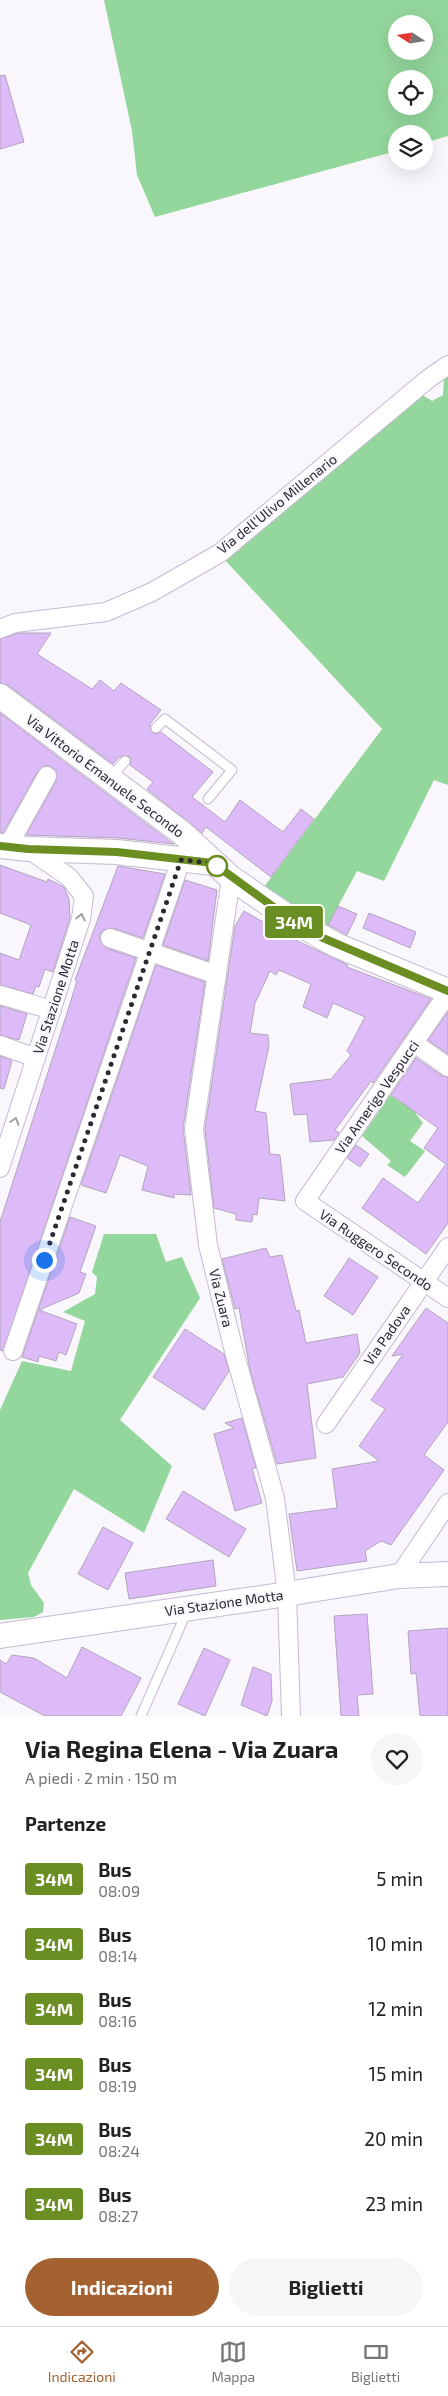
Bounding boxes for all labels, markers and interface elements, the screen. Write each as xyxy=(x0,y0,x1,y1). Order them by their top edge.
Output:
north arrow xyxy=(388,15,432,60)
map controls xyxy=(388,15,433,170)
button: locate xyxy=(388,70,433,115)
button: layers xyxy=(388,125,433,170)
street label: Via dell'Ulivo Millenario xyxy=(213,450,340,557)
street label: Via Vittorio Emanuele Secondo xyxy=(23,711,188,841)
unlabelled marker xyxy=(206,855,228,877)
line badge: 34M xyxy=(265,906,323,938)
text: 34M xyxy=(275,911,313,933)
one-way arrow xyxy=(75,912,86,921)
street label: Via Stazione Motta xyxy=(29,937,82,1056)
street label: Via Amerigo Vespucci xyxy=(331,1037,422,1157)
one-way arrow xyxy=(9,1118,19,1126)
street label: Via Ruggero Secondo xyxy=(316,1205,436,1294)
your location xyxy=(32,1248,57,1273)
street label: Via Zuara xyxy=(206,1267,237,1329)
street label: Via Padova xyxy=(360,1301,414,1368)
street label: Via Stazione Motta xyxy=(164,1586,284,1619)
button: heart xyxy=(371,1733,423,1785)
text: Via Regina Elena - Via Zuara xyxy=(25,1734,338,1763)
text: A piedi · 2 min · 150 m xyxy=(25,1768,177,1787)
text: Partenze xyxy=(25,1812,106,1835)
text: Bus xyxy=(98,1858,132,1881)
text: 5 min xyxy=(376,1867,423,1890)
text: 34M xyxy=(35,1868,73,1890)
text: 08:09 xyxy=(98,1881,140,1900)
text: Bus xyxy=(98,1923,132,1946)
text: 10 min xyxy=(367,1932,423,1955)
text: 34M xyxy=(35,1933,73,1955)
text: 08:14 xyxy=(98,1946,138,1965)
text: Bus xyxy=(98,1988,132,2011)
text: 12 min xyxy=(368,1997,423,2020)
text: 34M xyxy=(35,1998,73,2020)
text: 08:16 xyxy=(98,2011,137,2030)
text: Bus xyxy=(98,2053,132,2076)
text: 15 min xyxy=(369,2062,423,2085)
text: 34M xyxy=(35,2063,73,2085)
text: 08:19 xyxy=(98,2076,137,2095)
text: Bus xyxy=(98,2118,132,2141)
text: 20 min xyxy=(364,2127,423,2150)
text: 34M xyxy=(35,2128,73,2150)
text: 08:24 xyxy=(98,2141,140,2160)
text: Bus xyxy=(98,2183,132,2206)
text: 23 min xyxy=(365,2192,423,2215)
text: 34M xyxy=(35,2193,73,2215)
text: 08:27 xyxy=(98,2206,138,2225)
button: Indicazioni xyxy=(25,2258,219,2316)
button: Biglietti xyxy=(229,2258,423,2316)
tab: Indicazioni xyxy=(48,2338,116,2385)
tab: Mappa xyxy=(211,2338,255,2385)
tab: Biglietti xyxy=(351,2338,400,2385)

